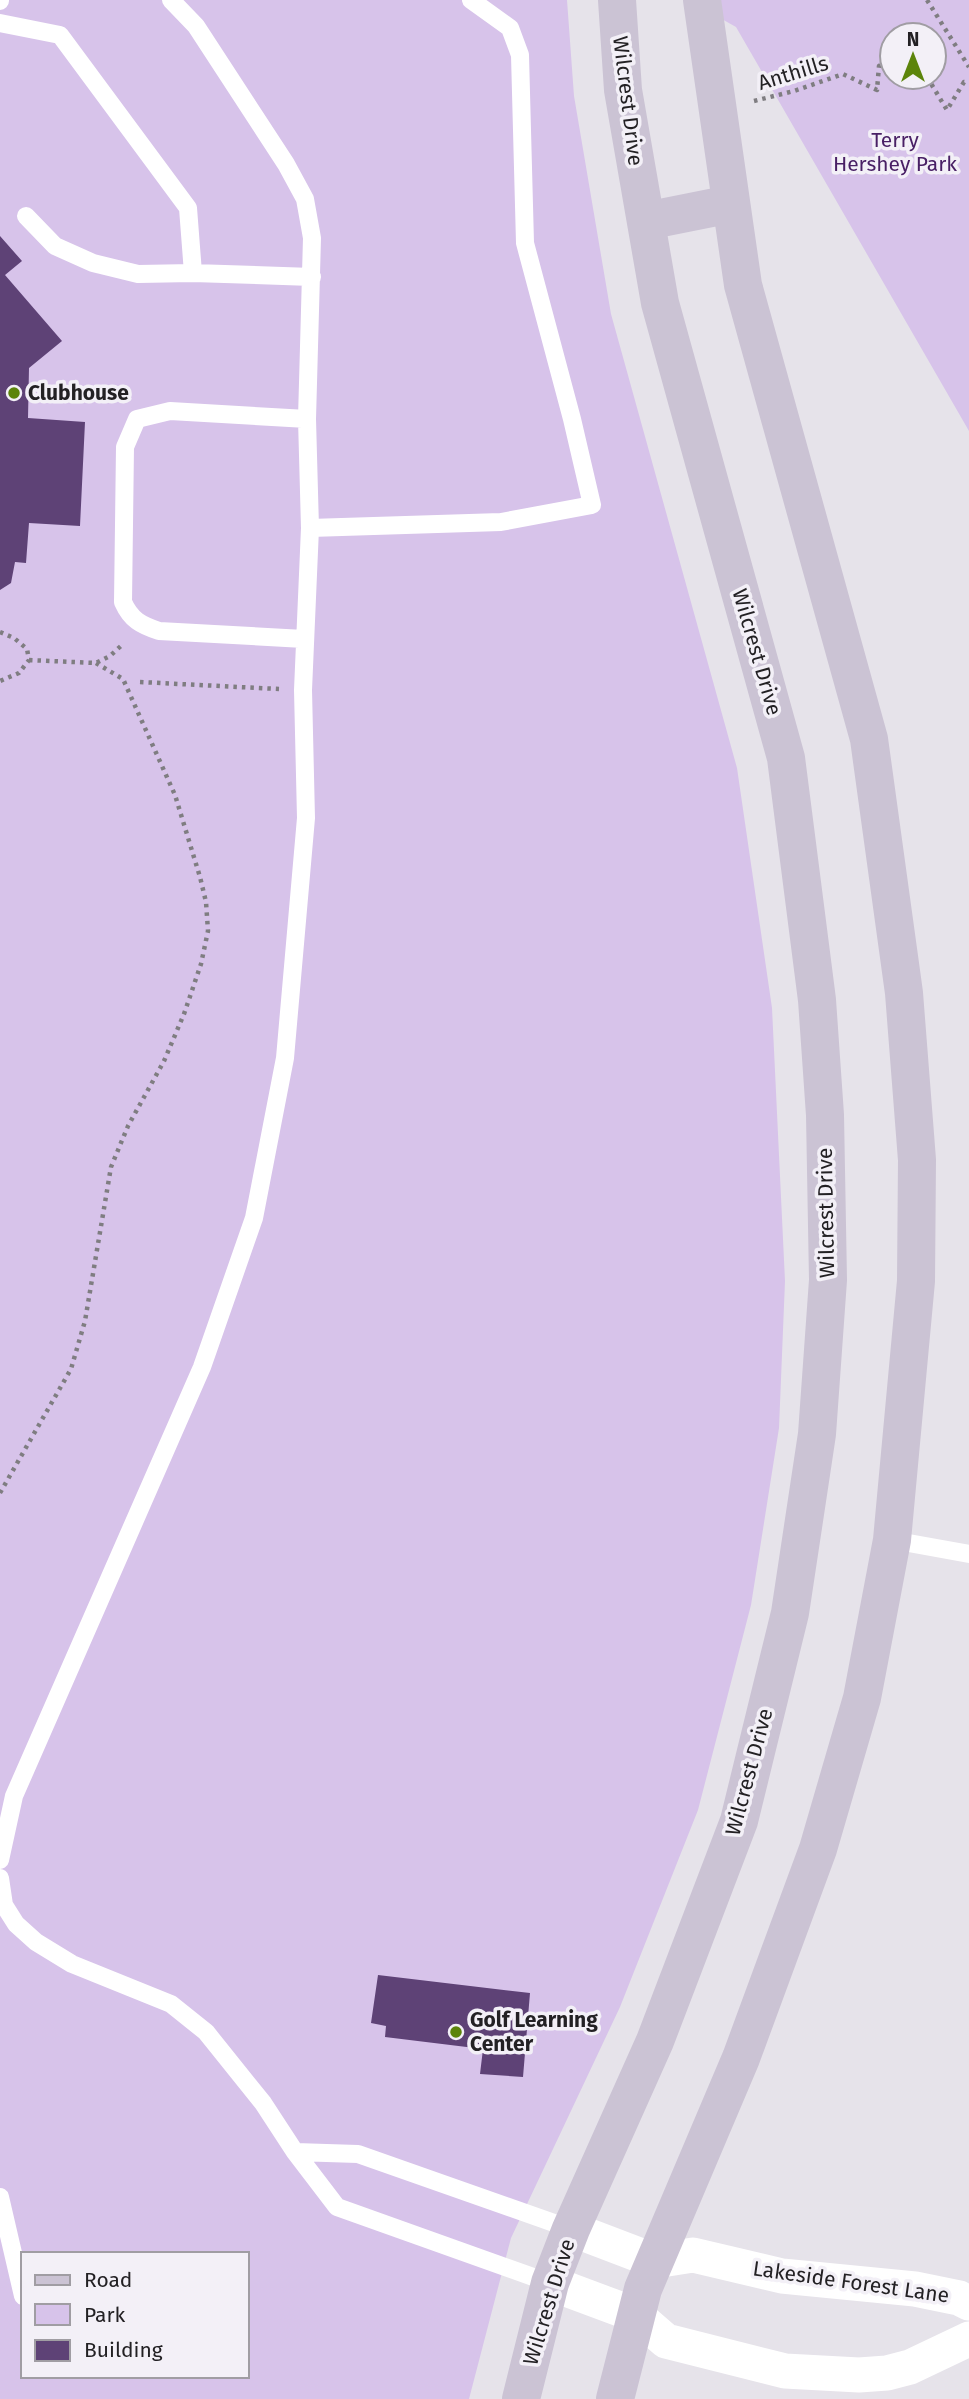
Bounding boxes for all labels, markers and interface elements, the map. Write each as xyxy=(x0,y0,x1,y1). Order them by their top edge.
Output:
north arrow xyxy=(878,21,948,91)
text: N xyxy=(907,28,919,51)
street label: Wilcrest Drive xyxy=(607,35,649,167)
street label: Anthills xyxy=(755,50,832,96)
park label: Terry Hershey Park xyxy=(833,127,957,177)
place label: Clubhouse xyxy=(28,380,129,406)
marker: Clubhouse xyxy=(6,385,22,401)
street label: Wilcrest Drive xyxy=(727,586,787,718)
street label: Wilcrest Drive xyxy=(812,1148,840,1278)
street label: Wilcrest Drive xyxy=(720,1706,778,1838)
place label: Golf Learning Center xyxy=(470,2007,598,2057)
marker: Golf Learning Center xyxy=(448,2024,464,2040)
street label: Wilcrest Drive xyxy=(517,2236,581,2368)
legend xyxy=(21,2252,248,2378)
street label: Lakeside Forest Lane xyxy=(751,2255,951,2309)
text: Road xyxy=(84,2267,132,2293)
text: Park xyxy=(84,2302,126,2328)
text: Building xyxy=(84,2337,163,2363)

